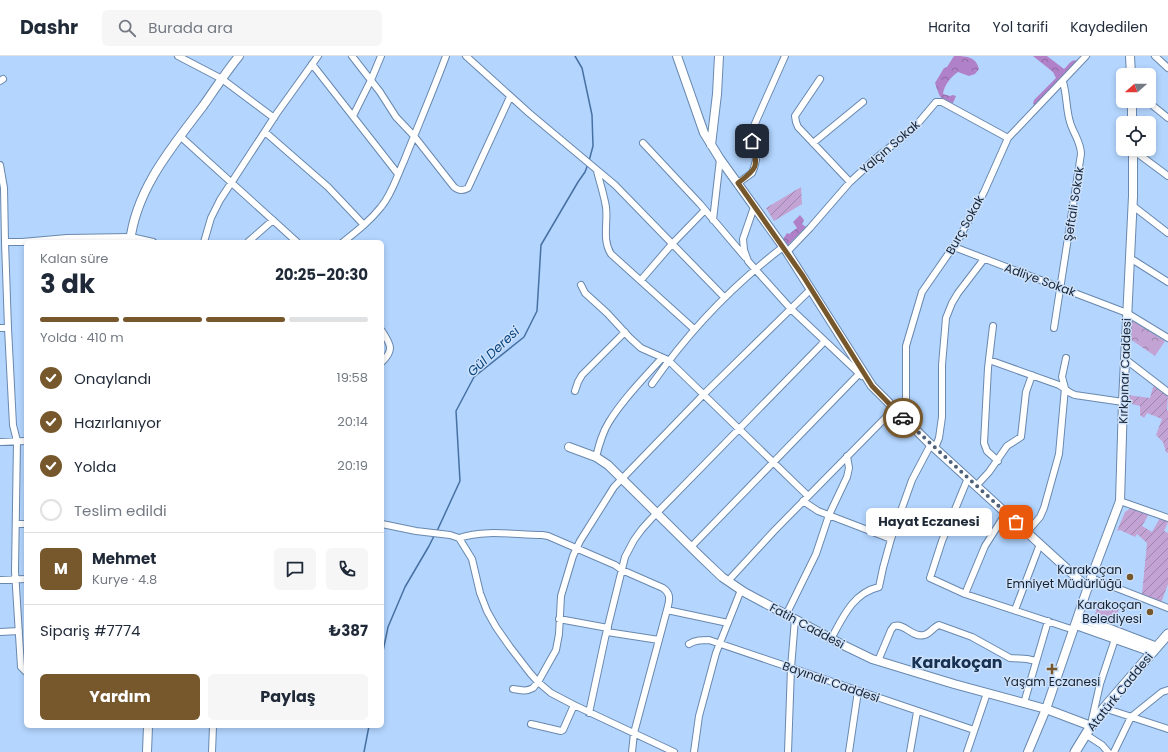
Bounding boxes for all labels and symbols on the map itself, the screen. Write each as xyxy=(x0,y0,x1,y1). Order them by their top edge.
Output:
north arrow xyxy=(1116,68,1156,108)
street label: Yalçın Sokak xyxy=(856,115,924,177)
pin xyxy=(735,124,769,158)
street label: Şeftali Sokak xyxy=(1059,165,1088,242)
street label: Burç Sokak xyxy=(941,191,988,257)
street label: Adliye Sokak xyxy=(1002,259,1079,301)
street label: Kırkpınar Caddesi xyxy=(1114,318,1135,424)
water label: Gül Deresi xyxy=(463,321,524,381)
courier xyxy=(883,398,923,438)
pin xyxy=(999,505,1033,539)
callout: Hayat Eczanesi xyxy=(866,508,992,536)
place label: Karakoçan Emniyet Müdürlüğü xyxy=(1006,561,1122,592)
marker: Karakoçan Emniyet Müdürlüğü xyxy=(1125,572,1135,582)
place label: Karakoçan Belediyesi xyxy=(1077,596,1142,627)
street label: Fatih Caddesi xyxy=(767,599,848,652)
marker: Karakoçan Belediyesi xyxy=(1145,607,1155,617)
street label: Atatürk Caddesi xyxy=(1083,649,1157,735)
district label: Karakoçan xyxy=(911,651,1003,674)
street label: Bayındır Caddesi xyxy=(780,657,882,706)
marker: Yaşam Eczanesi xyxy=(1047,664,1057,674)
place label: Yaşam Eczanesi xyxy=(1004,673,1100,690)

